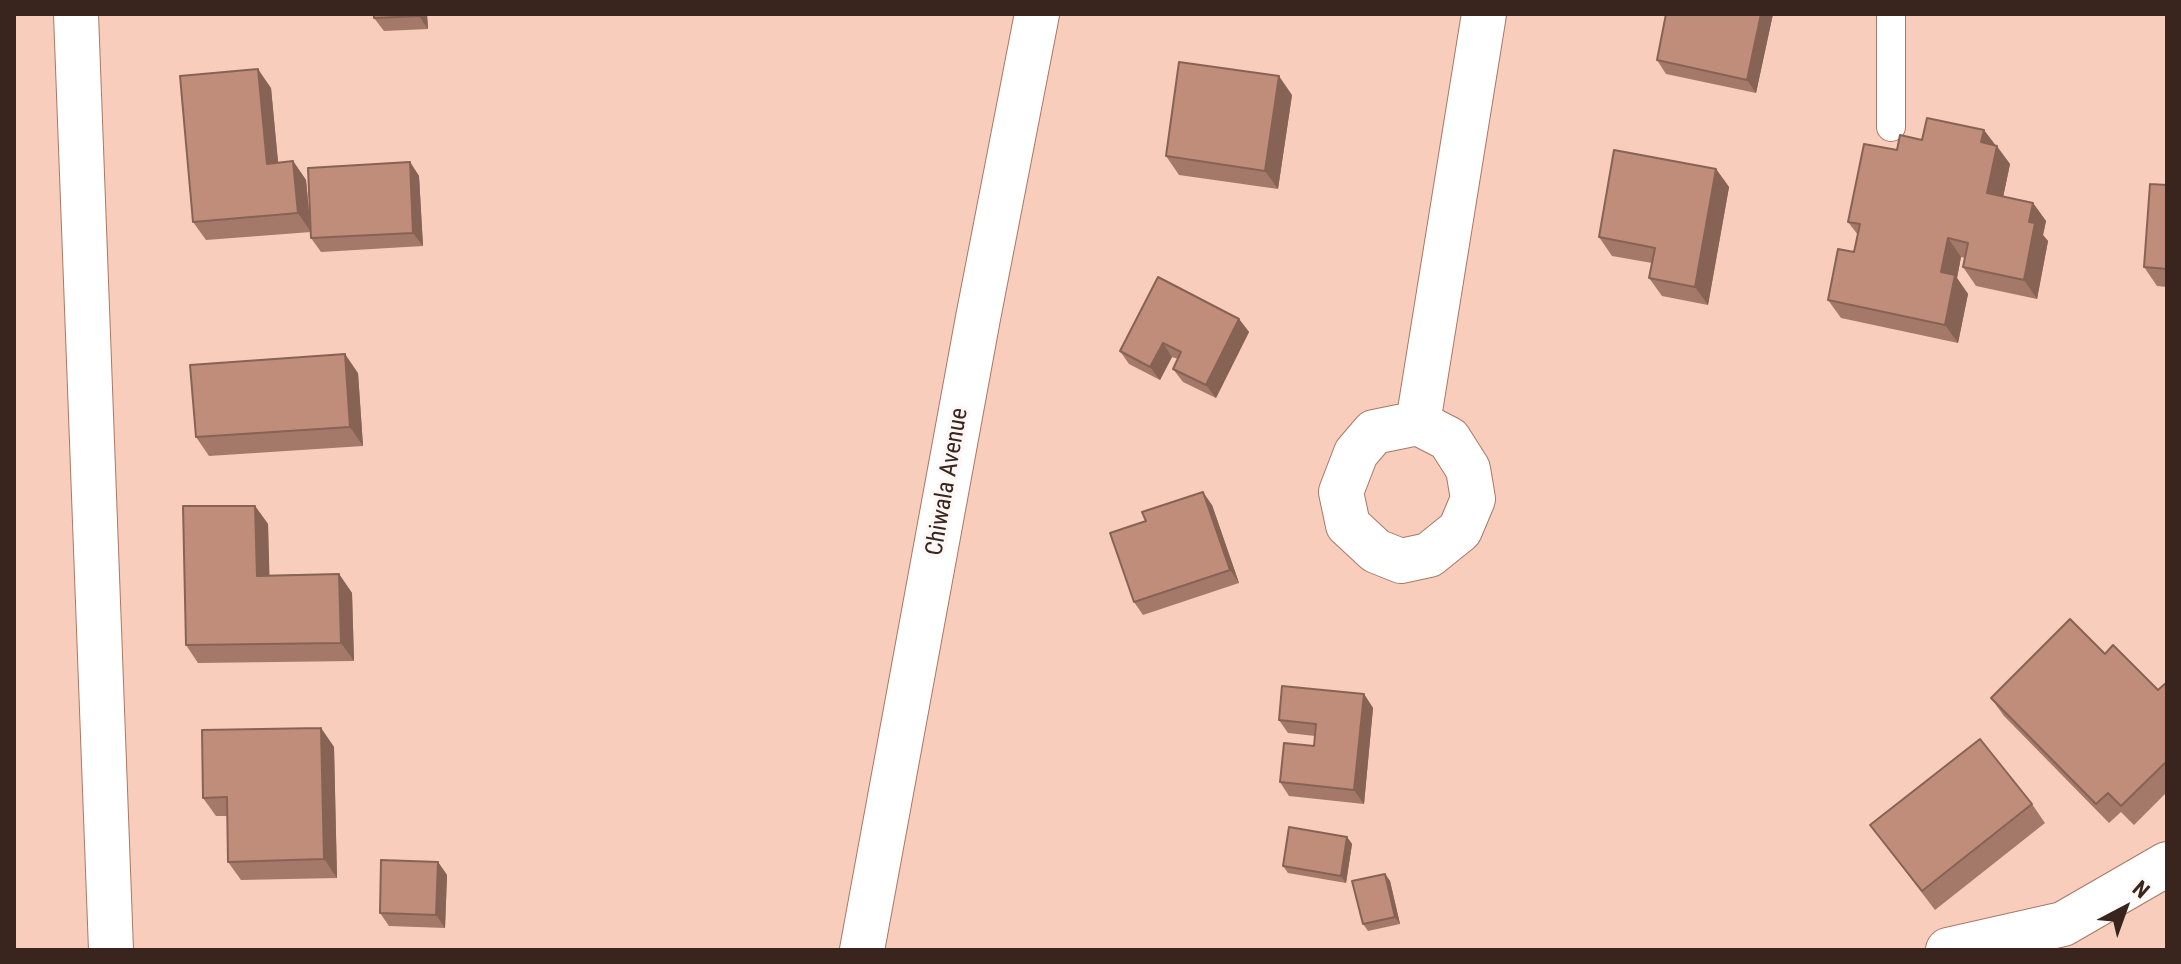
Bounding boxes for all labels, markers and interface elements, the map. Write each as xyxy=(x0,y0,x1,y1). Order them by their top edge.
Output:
street label: Chiwala Avenue xyxy=(921,406,975,558)
north arrow xyxy=(2085,868,2165,948)
text: N xyxy=(2128,876,2154,903)

